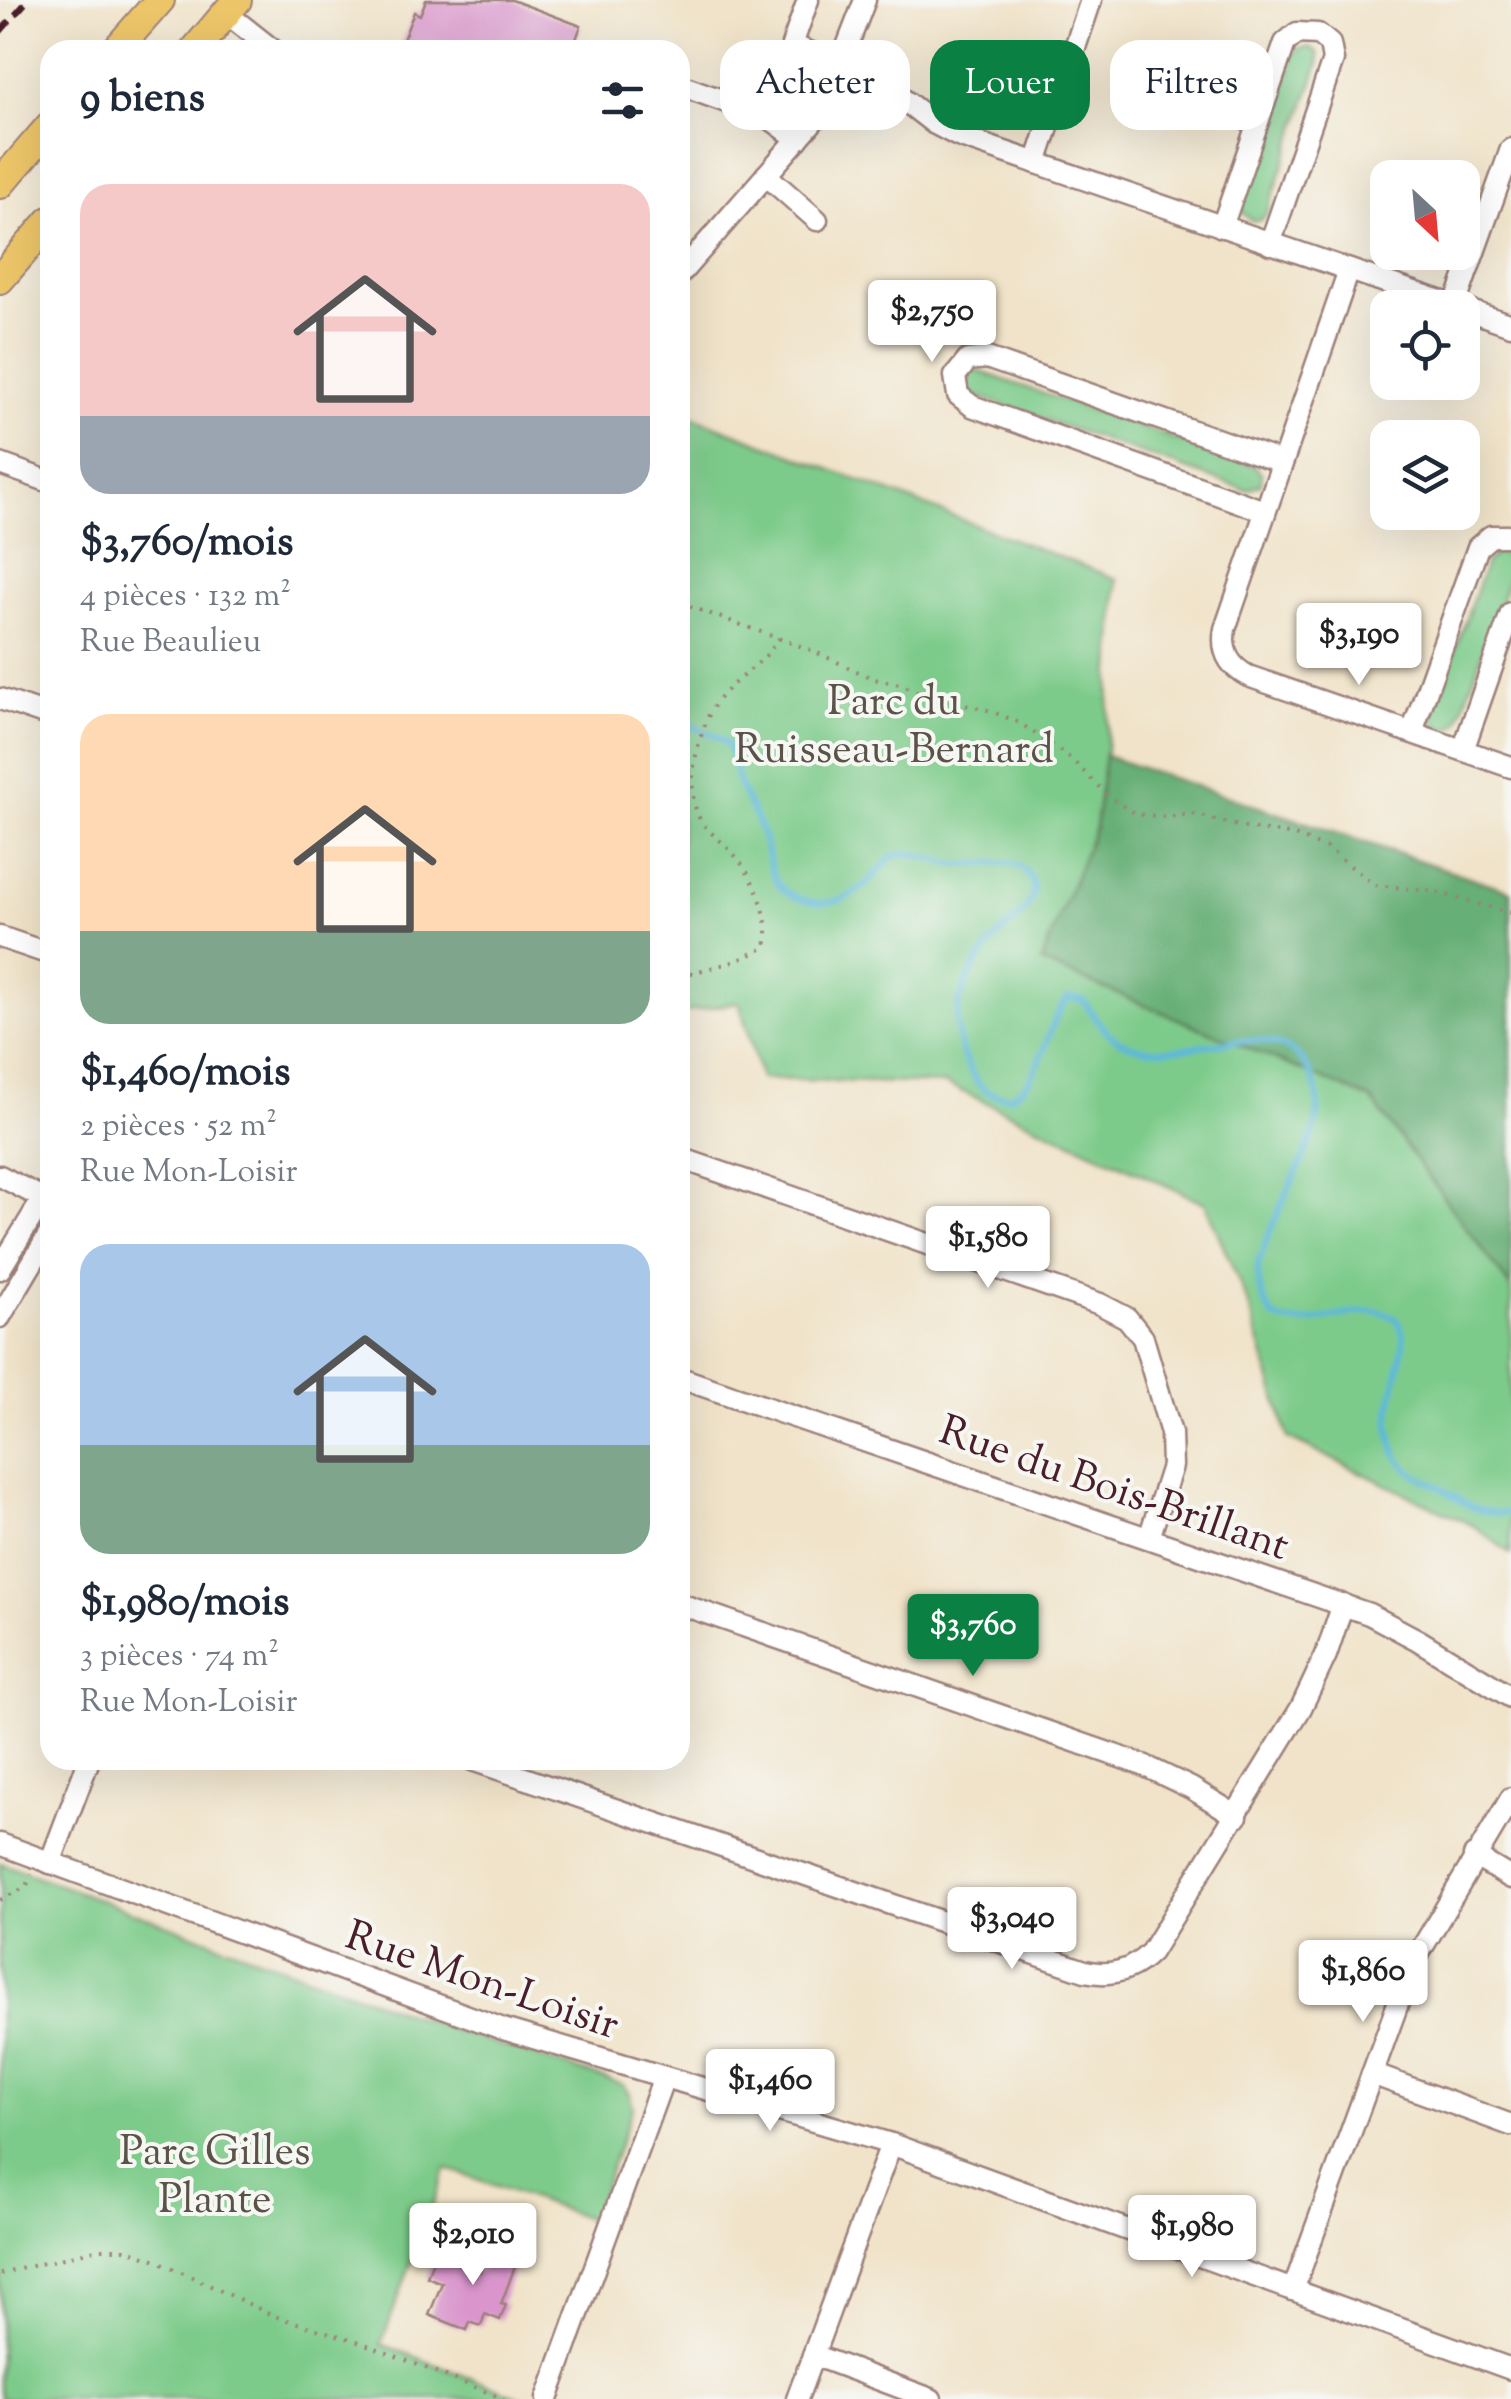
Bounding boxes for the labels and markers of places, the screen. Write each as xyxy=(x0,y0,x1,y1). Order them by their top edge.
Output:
pin: $2,750 xyxy=(851,280,1013,365)
pin: $3,190 xyxy=(1278,603,1440,688)
pin: $1,580 xyxy=(907,1206,1069,1291)
pin: $3,760 xyxy=(892,1594,1054,1679)
pin: $3,040 xyxy=(931,1887,1093,1972)
pin: $1,860 xyxy=(1282,1940,1444,2025)
pin: $1,460 xyxy=(689,2049,851,2134)
pin: $1,980 xyxy=(1111,2195,1273,2280)
pin: $2,010 xyxy=(392,2203,554,2288)

